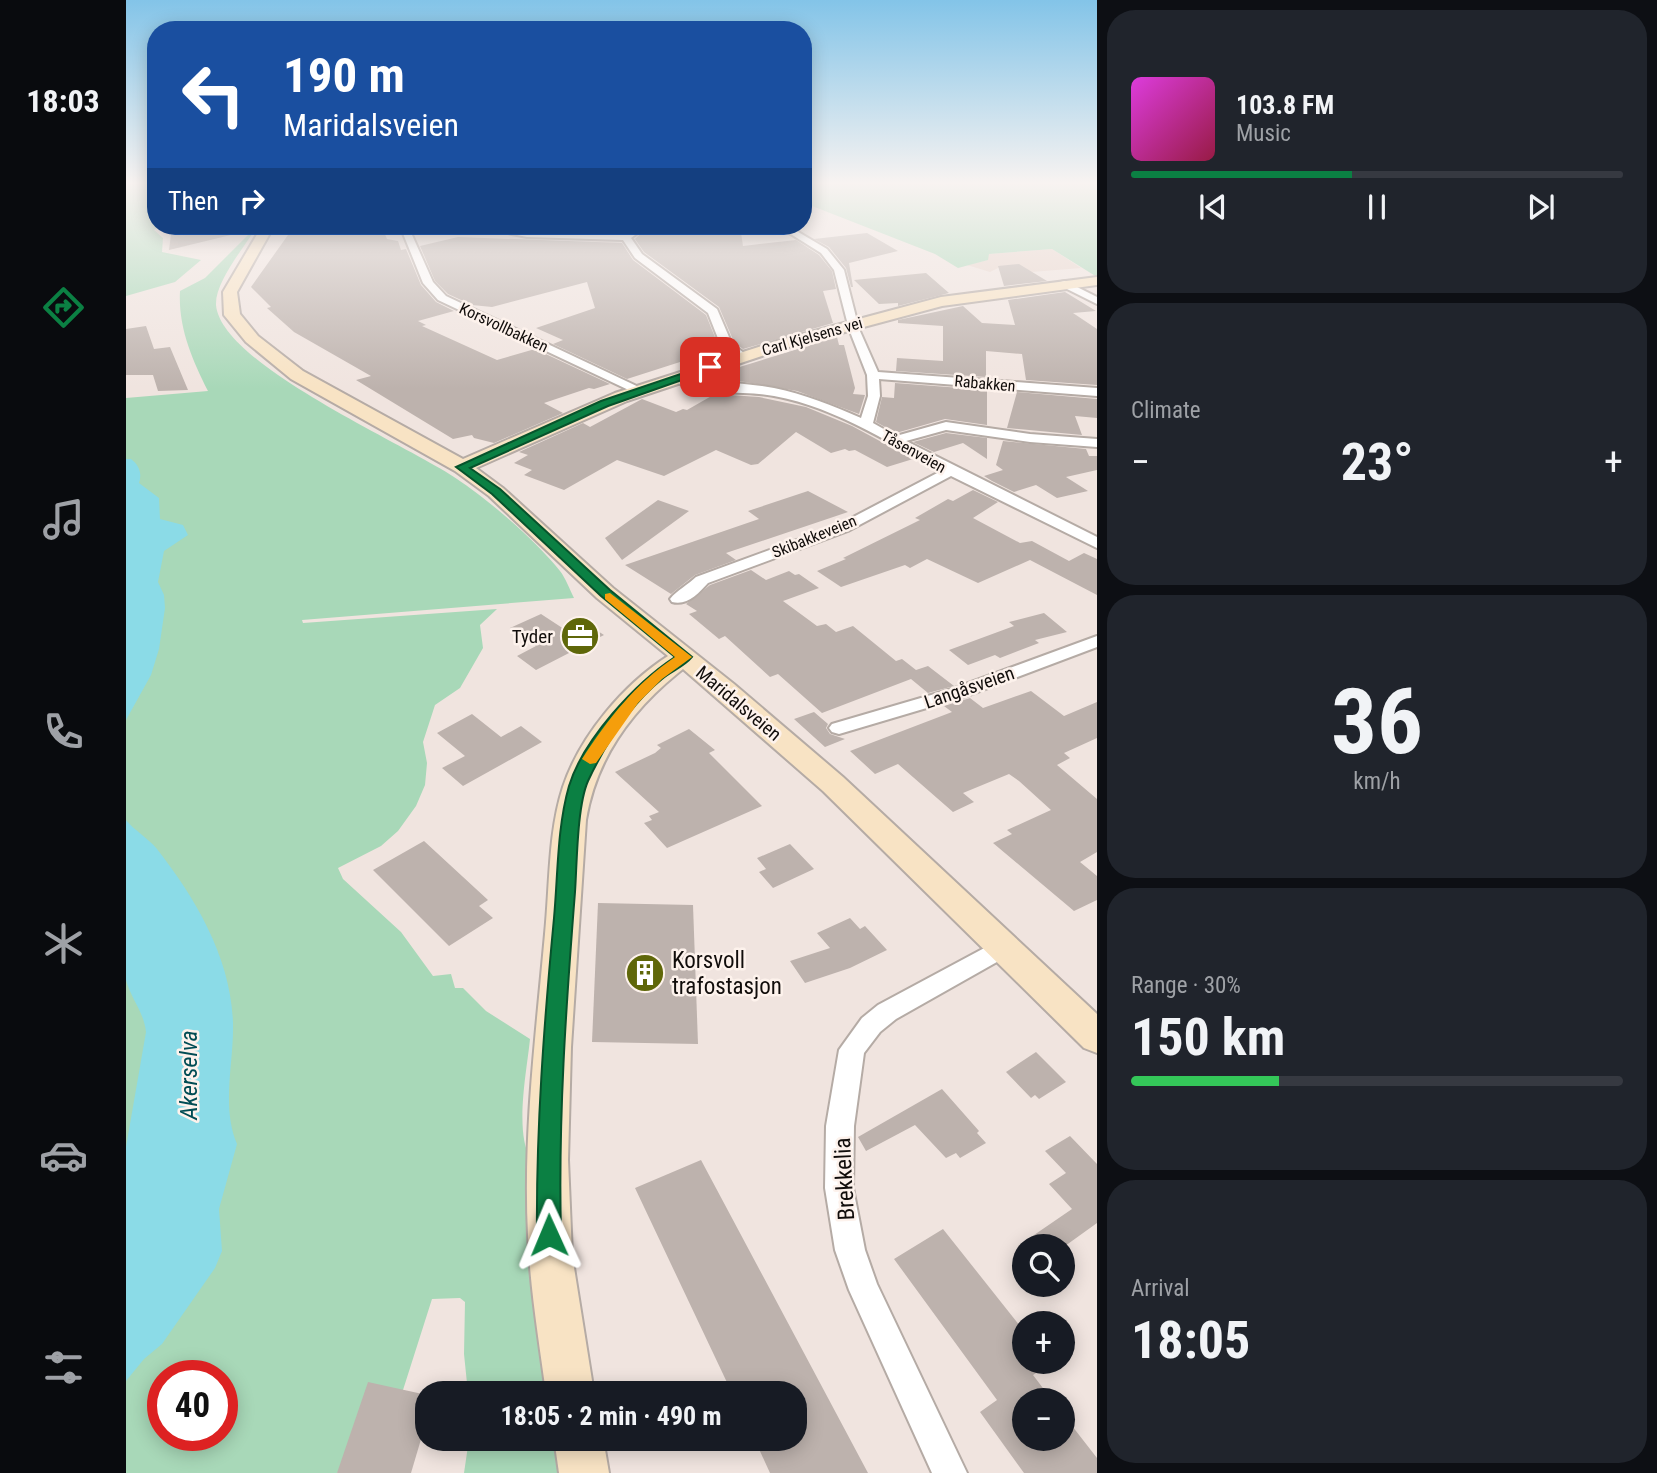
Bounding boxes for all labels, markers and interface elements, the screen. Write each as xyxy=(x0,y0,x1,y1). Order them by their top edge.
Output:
text: 190 m xyxy=(283,47,405,104)
icon: left xyxy=(168,49,259,140)
text: 18:03 xyxy=(26,82,100,120)
text: 103.8 FM xyxy=(1236,90,1334,120)
text: Maridalsveien xyxy=(283,106,459,144)
text: Music xyxy=(1236,120,1291,147)
icon: right xyxy=(233,182,271,220)
text: Then xyxy=(168,186,219,216)
icon: previous xyxy=(1194,188,1232,226)
icon: pause xyxy=(1358,188,1396,226)
icon: next xyxy=(1522,188,1560,226)
icon: directions xyxy=(39,283,88,332)
street label: Korsvollbakken xyxy=(456,299,551,356)
street label: Carl Kjelsens vei xyxy=(760,313,865,360)
pin xyxy=(680,337,740,397)
icon: arrive xyxy=(691,348,729,386)
street label: Rabakken xyxy=(954,371,1016,396)
text: Climate xyxy=(1131,397,1201,424)
street label: Tåsenveien xyxy=(878,426,949,477)
text: 23° xyxy=(1341,432,1413,493)
text: − xyxy=(1131,440,1150,484)
text: + xyxy=(1604,440,1623,484)
icon: music xyxy=(39,495,88,544)
street label: Skibakkeveien xyxy=(769,511,859,562)
office icon: Tyder xyxy=(559,615,601,657)
place label: Tyder xyxy=(512,625,553,648)
street label: Maridalsveien xyxy=(691,661,786,746)
street label: Langåsveien xyxy=(921,661,1017,714)
text: 36 xyxy=(1331,669,1423,775)
icon: phone xyxy=(39,707,88,756)
text: km/h xyxy=(1353,768,1401,795)
icon: climate xyxy=(39,919,88,968)
place label: Korsvoll trafostasjon xyxy=(672,947,782,1000)
building icon: Korsvoll trafostasjon xyxy=(624,952,666,994)
text: Range · 30% xyxy=(1131,972,1241,999)
text: 150 km xyxy=(1131,1007,1285,1068)
water label: Akerselva xyxy=(175,1030,203,1121)
icon: car xyxy=(39,1131,88,1180)
street label: Brekkelia xyxy=(829,1137,860,1221)
position arrow xyxy=(512,1198,586,1272)
map controls xyxy=(1012,1234,1075,1451)
button: search xyxy=(1012,1234,1075,1297)
text: Arrival xyxy=(1131,1275,1190,1302)
text: 18:05 xyxy=(1131,1310,1250,1371)
button: + xyxy=(1012,1311,1075,1374)
icon: filters xyxy=(39,1343,88,1392)
speed limit sign: 40 xyxy=(147,1360,238,1451)
button: − xyxy=(1012,1388,1075,1451)
text: 18:05 · 2 min · 490 m xyxy=(501,1401,721,1431)

